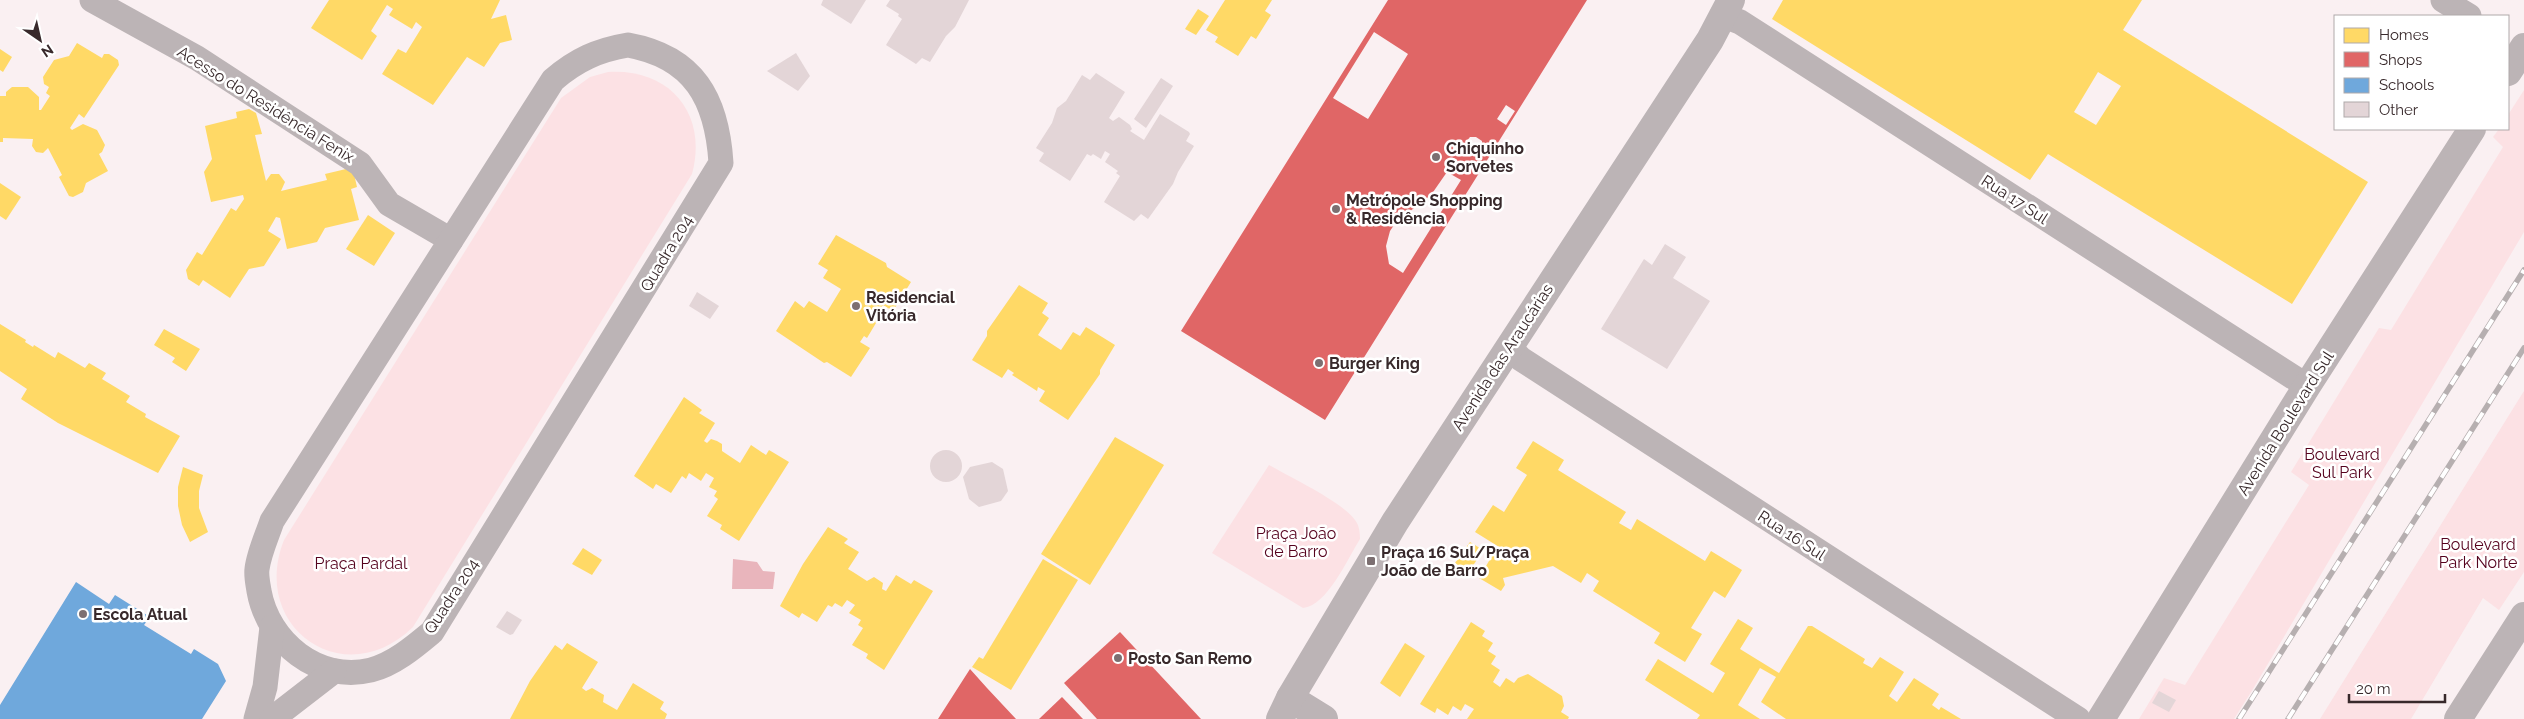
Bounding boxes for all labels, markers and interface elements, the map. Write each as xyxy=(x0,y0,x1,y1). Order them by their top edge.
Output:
north arrow xyxy=(15,15,65,65)
legend xyxy=(2334,15,2509,130)
text: Homes xyxy=(2379,26,2429,44)
text: N xyxy=(38,41,56,60)
street label: Acesso do Residência Fenix xyxy=(174,42,358,167)
text: Shops xyxy=(2379,51,2422,69)
text: Schools xyxy=(2379,76,2434,94)
text: Other xyxy=(2379,101,2419,119)
place label: Chiquinho Sorvetes xyxy=(1446,139,1524,176)
marker: Chiquinho Sorvetes xyxy=(1430,151,1442,163)
street label: Rua 17 Sul xyxy=(1978,171,2052,228)
place label: Metrópole Shopping & Residência xyxy=(1346,191,1503,228)
marker: Metrópole Shopping & Residência xyxy=(1330,203,1342,215)
street label: Quadra 204 xyxy=(636,212,697,295)
street label: Avenida das Araucárias xyxy=(1448,280,1557,434)
place label: Residencial Vitória xyxy=(866,288,956,325)
marker: Residencial Vitória xyxy=(850,300,862,312)
street label: Avenida Boulevard Sul xyxy=(2233,347,2338,499)
place label: Burger King xyxy=(1329,354,1420,373)
marker: Burger King xyxy=(1313,357,1325,369)
park label: Boulevard Sul Park xyxy=(2304,445,2380,482)
street label: Rua 16 Sul xyxy=(1754,507,1830,565)
park label: Praça João de Barro xyxy=(1256,524,1336,561)
park label: Boulevard Park Norte xyxy=(2439,535,2517,572)
place label: Praça 16 Sul/Praça João de Barro xyxy=(1381,543,1529,580)
park label: Praça Pardal xyxy=(315,554,408,573)
street label: Quadra 204 xyxy=(420,555,483,637)
marker: Praça 16 Sul/Praça João de Barro xyxy=(1365,555,1377,567)
place label: Escola Atual xyxy=(93,605,188,624)
marker: Escola Atual xyxy=(77,608,89,620)
place label: Posto San Remo xyxy=(1128,649,1252,668)
marker: Posto San Remo xyxy=(1112,652,1124,664)
scale bar xyxy=(2349,672,2445,704)
text: 20 m xyxy=(2356,680,2391,698)

